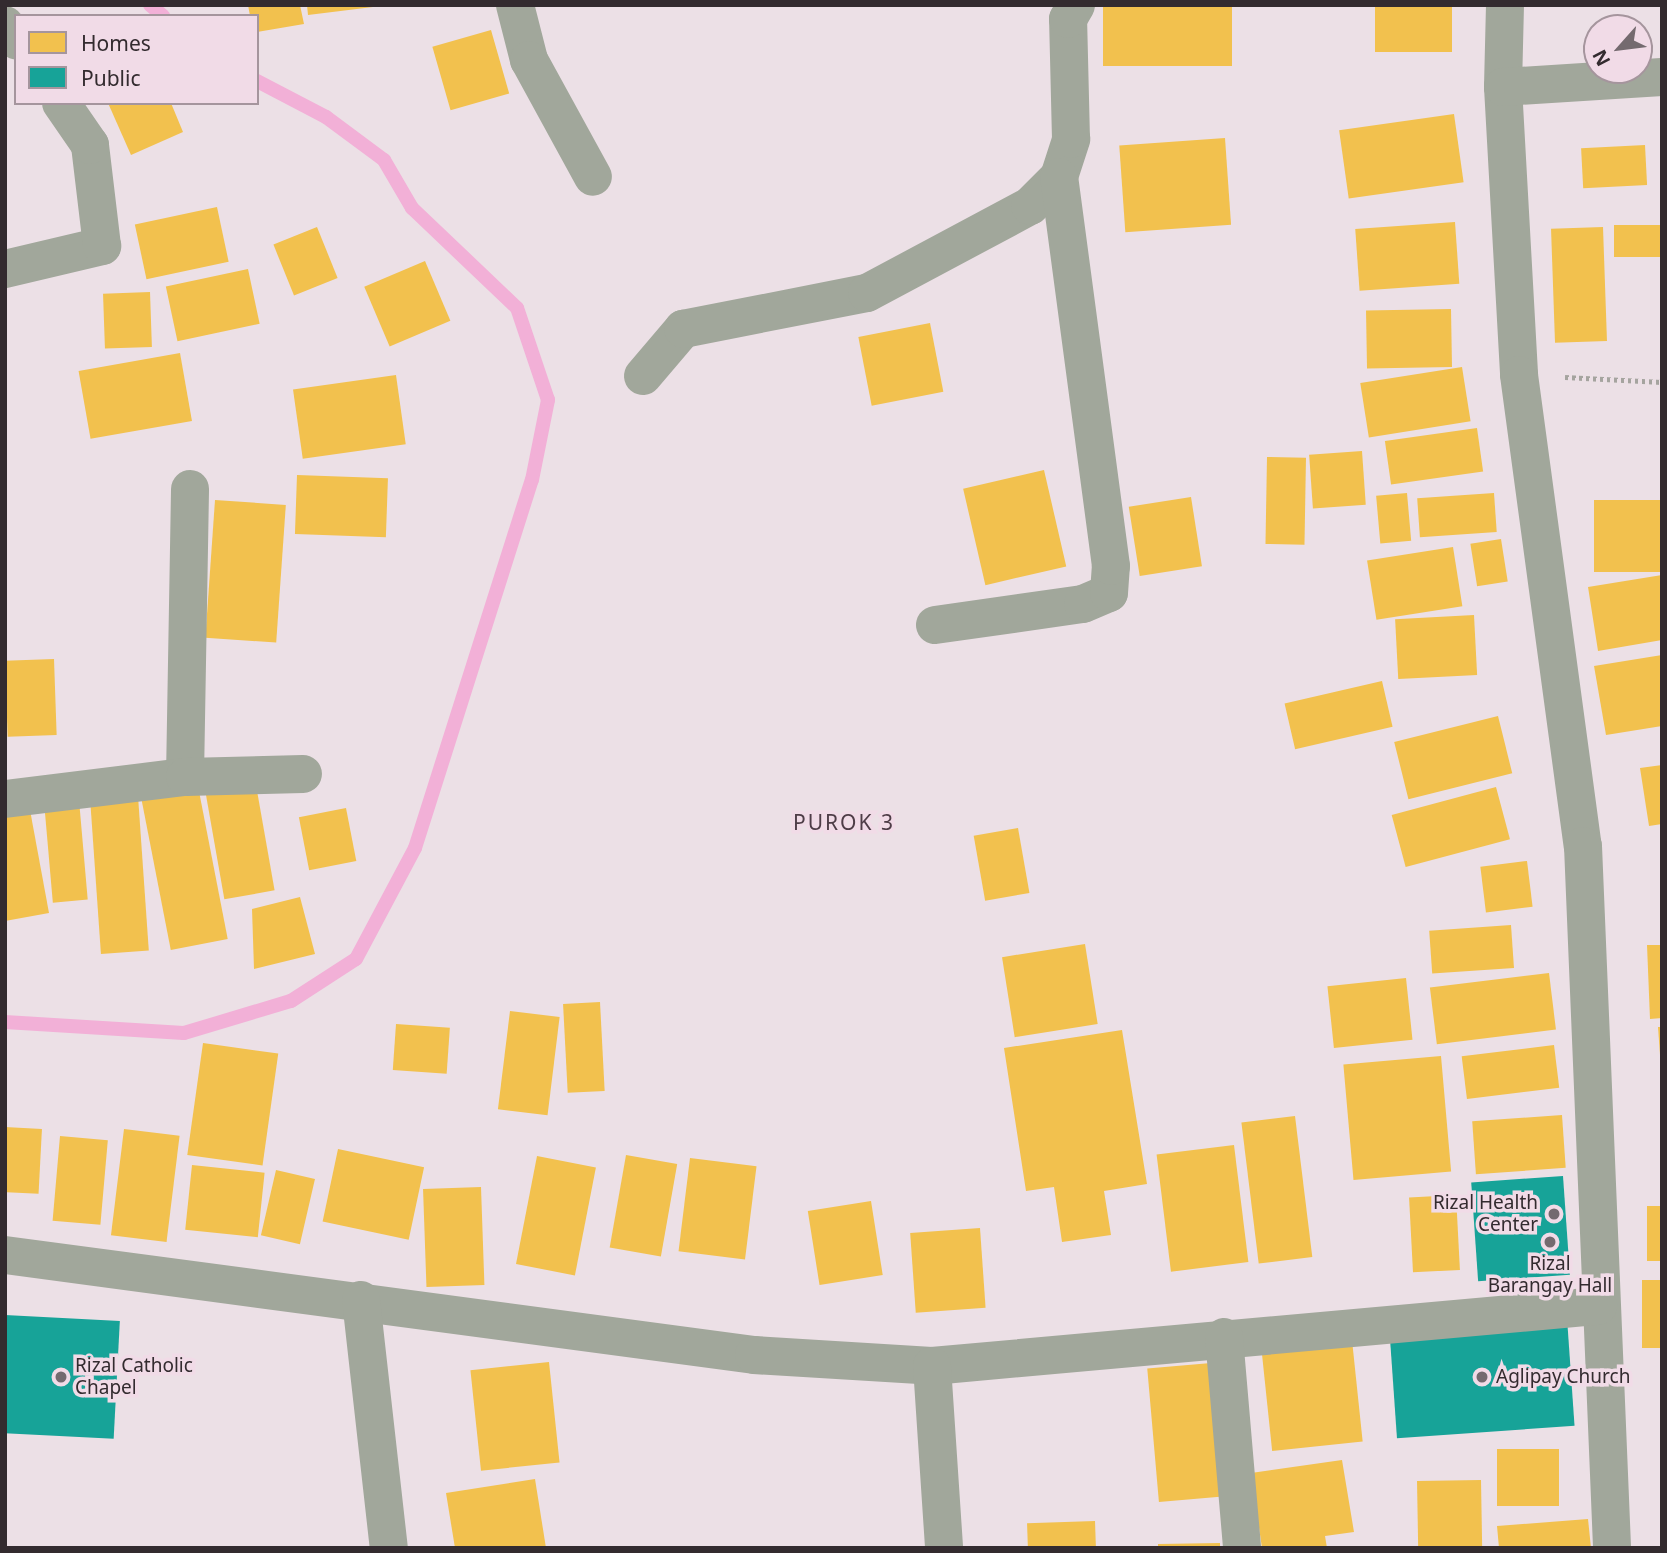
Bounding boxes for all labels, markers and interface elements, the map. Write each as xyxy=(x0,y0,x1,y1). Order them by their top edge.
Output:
legend xyxy=(14,14,259,105)
north arrow xyxy=(1583,14,1653,84)
text: Homes xyxy=(81,29,151,57)
text: N xyxy=(1586,45,1616,71)
text: Public xyxy=(81,64,141,92)
district label: PUROK 3 xyxy=(794,809,894,835)
place label: Rizal Health Center xyxy=(1433,1192,1538,1236)
marker: Rizal Health Center xyxy=(1544,1204,1564,1224)
marker: Rizal Barangay Hall xyxy=(1542,1234,1558,1250)
place label: Rizal Barangay Hall xyxy=(1488,1253,1612,1297)
place label: Rizal Catholic Chapel xyxy=(75,1355,193,1399)
place label: Aglipay Church xyxy=(1496,1366,1630,1388)
marker: Rizal Catholic Chapel xyxy=(53,1369,69,1385)
marker: Aglipay Church xyxy=(1474,1369,1490,1385)

